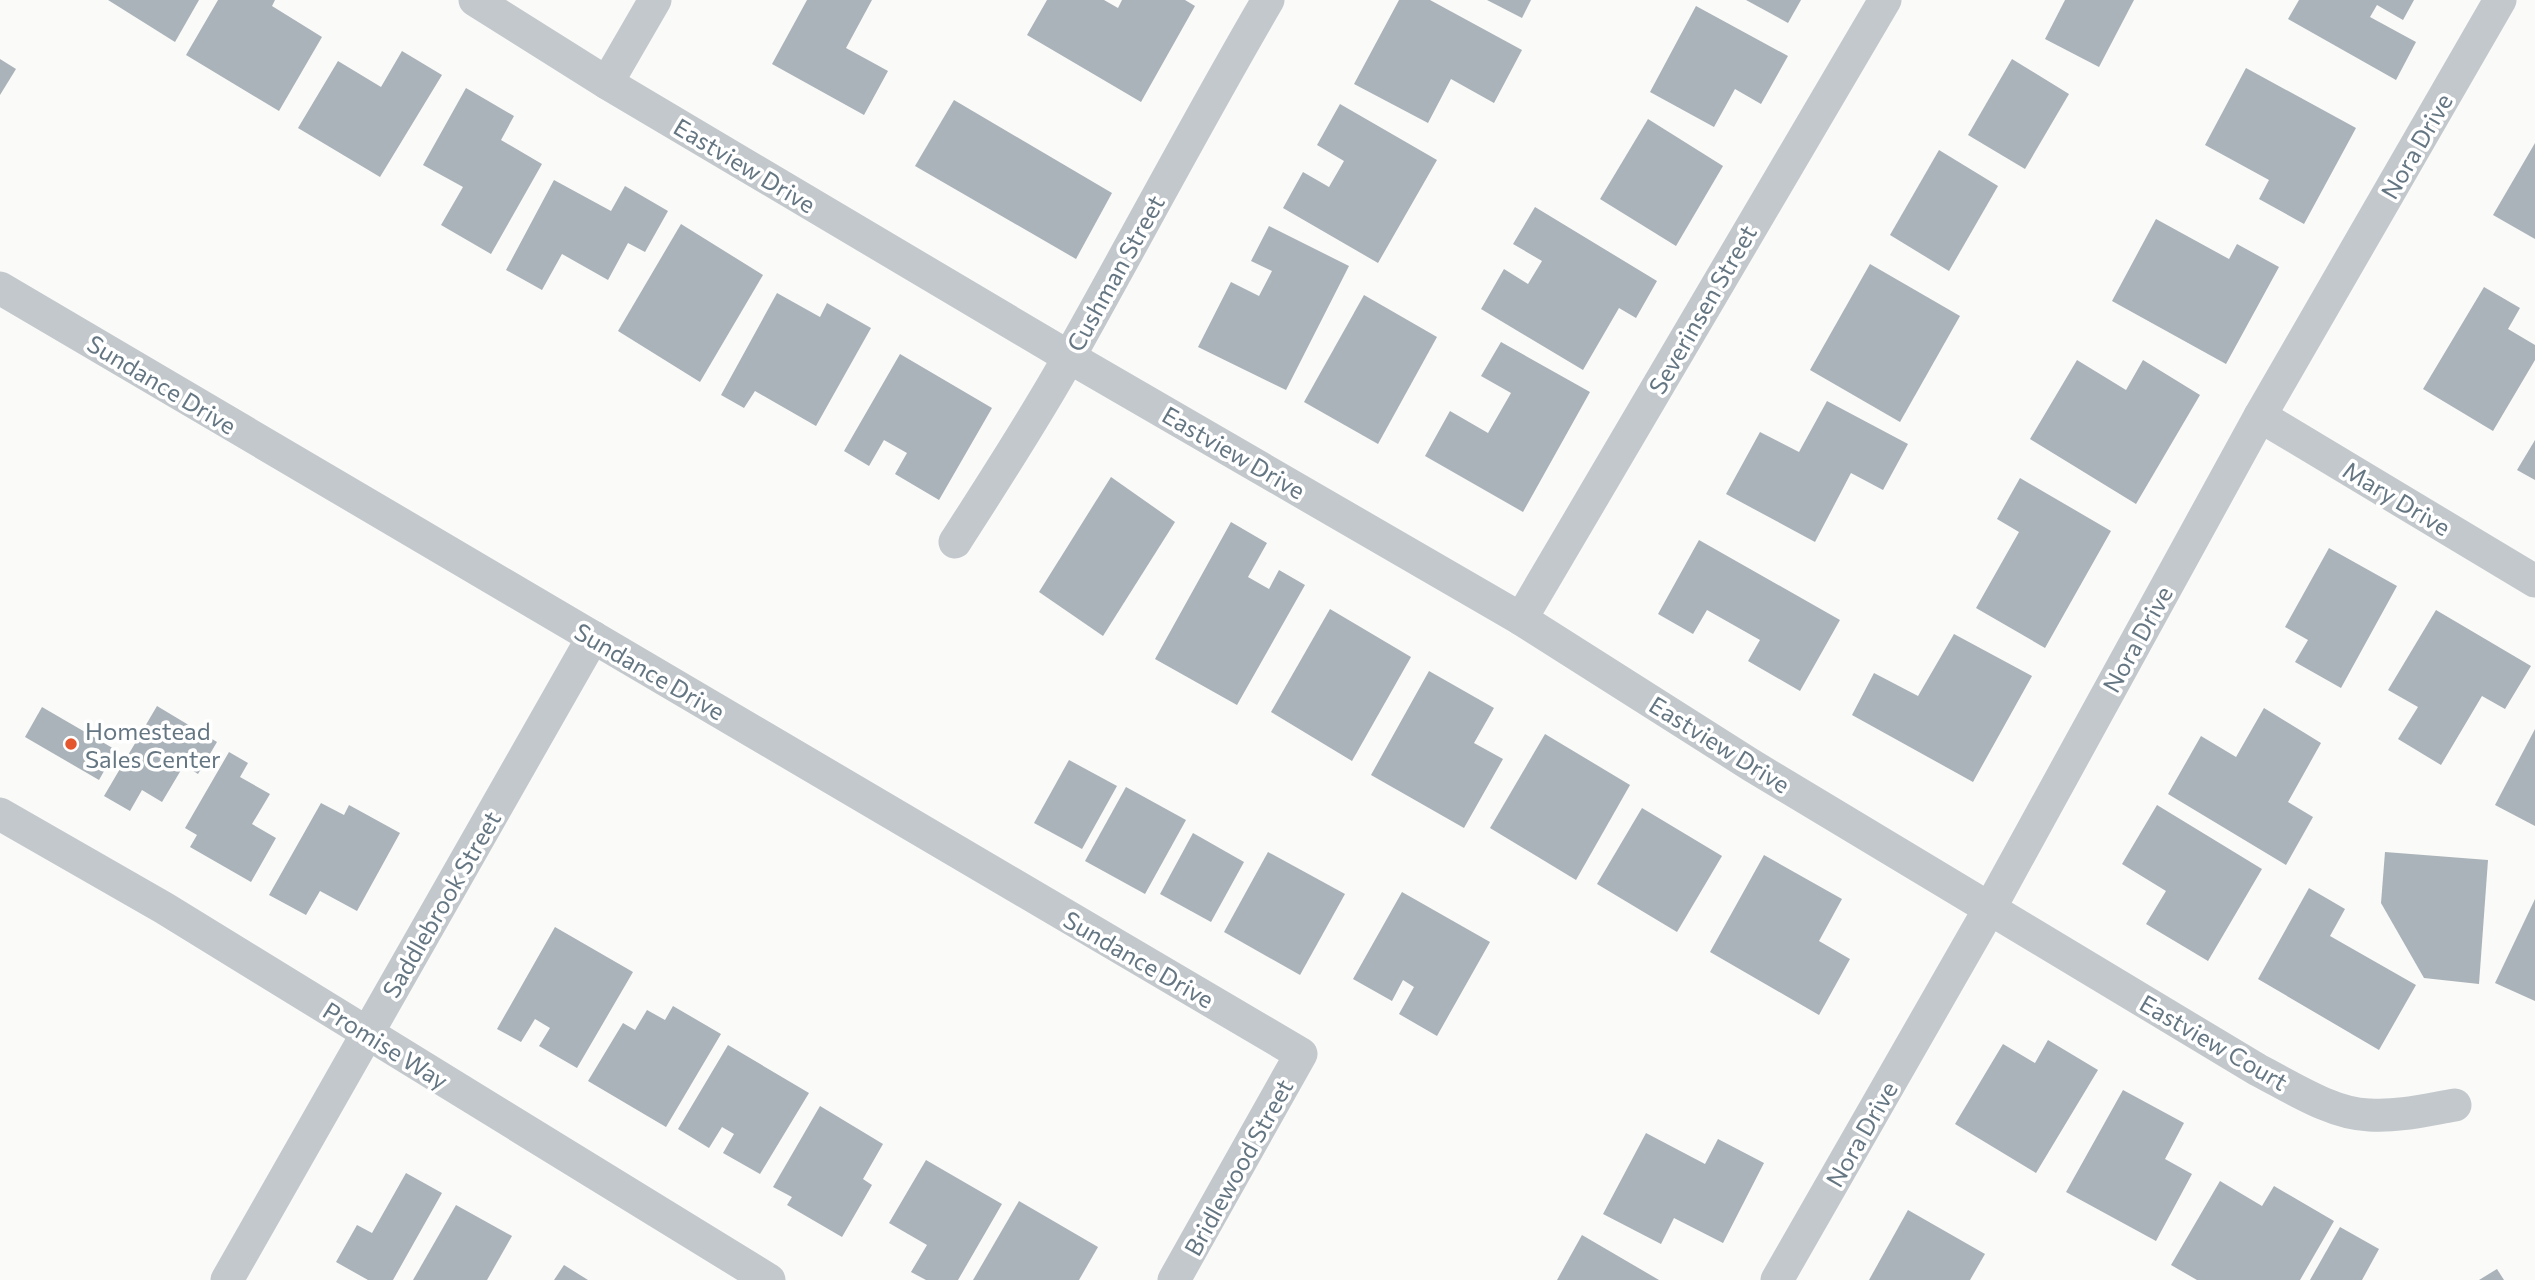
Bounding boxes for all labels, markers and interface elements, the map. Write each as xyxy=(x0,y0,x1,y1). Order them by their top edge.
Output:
street label: Nora Drive xyxy=(2374,88,2458,204)
street label: Eastview Drive xyxy=(669,111,821,219)
street label: Cushman Street xyxy=(1060,190,1170,356)
street label: Severinsen Street xyxy=(1642,219,1762,399)
street label: Sundance Drive xyxy=(82,328,242,440)
street label: Eastview Drive xyxy=(1157,399,1311,505)
street label: Mary Drive xyxy=(2338,455,2456,541)
street label: Nora Drive xyxy=(2096,581,2178,697)
street label: Sundance Drive xyxy=(570,616,730,726)
street label: Eastview Drive xyxy=(1644,689,1796,799)
place label: Homestead Sales Center xyxy=(85,716,221,773)
marker: Homestead Sales Center xyxy=(63,736,79,752)
street label: Saddlebrook Street xyxy=(376,805,506,1002)
street label: Sundance Drive xyxy=(1059,904,1219,1014)
street label: Eastview Court xyxy=(2135,988,2293,1096)
street label: Promise Way xyxy=(318,995,454,1095)
street label: Bridlewood Street xyxy=(1177,1074,1299,1260)
street label: Nora Drive xyxy=(1819,1076,1903,1192)

